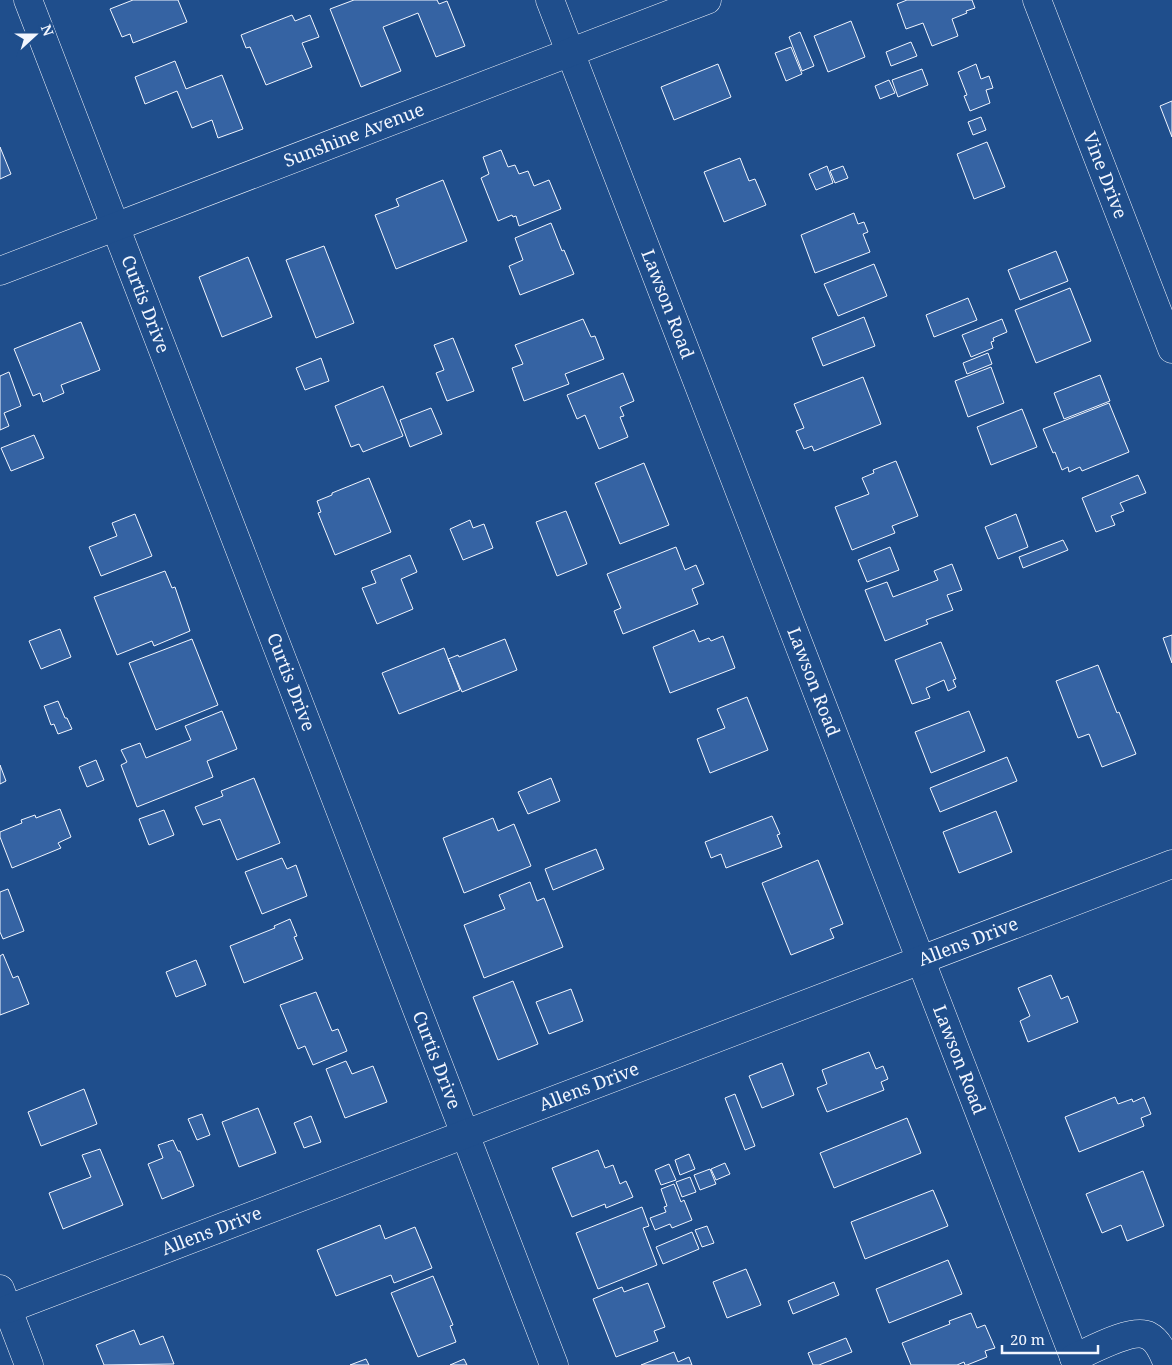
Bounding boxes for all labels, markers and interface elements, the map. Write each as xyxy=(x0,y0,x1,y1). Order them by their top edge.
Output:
north arrow xyxy=(10,10,60,60)
text: N xyxy=(37,22,58,39)
street label: Sunshine Avenue xyxy=(280,97,427,172)
street label: Vine Drive xyxy=(1078,128,1133,222)
street label: Lawson Road xyxy=(636,246,700,362)
street label: Curtis Drive xyxy=(116,251,176,356)
street label: Lawson Road xyxy=(782,624,846,740)
street label: Curtis Drive xyxy=(262,629,322,734)
street label: Allens Drive xyxy=(914,911,1021,971)
street label: Lawson Road xyxy=(928,1001,992,1117)
street label: Curtis Drive xyxy=(408,1007,467,1112)
street label: Allens Drive xyxy=(535,1056,642,1116)
street label: Allens Drive xyxy=(158,1200,265,1260)
scale bar xyxy=(1002,1322,1098,1354)
text: 20 m xyxy=(1010,1329,1045,1349)

